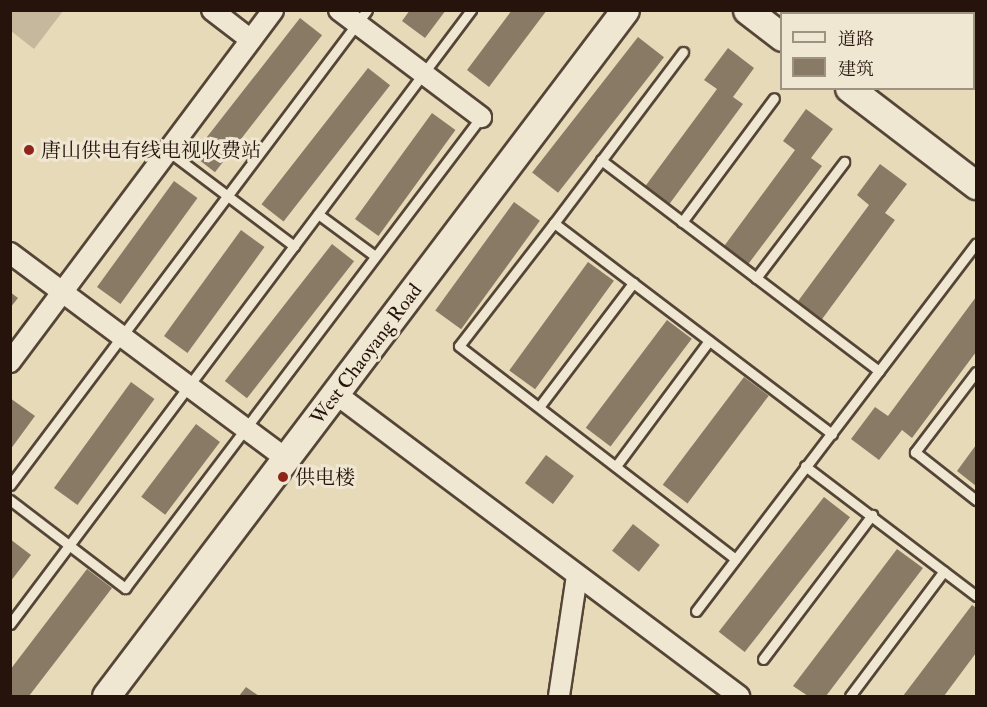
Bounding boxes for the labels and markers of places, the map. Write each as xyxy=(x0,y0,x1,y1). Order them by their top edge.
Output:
place label: 唐山供电有线电视收费站 xyxy=(41,138,261,162)
marker: 唐山供电有线电视收费站 xyxy=(22,143,36,157)
place label: 供电楼 xyxy=(295,465,355,489)
marker: 供电楼 xyxy=(276,470,290,484)

